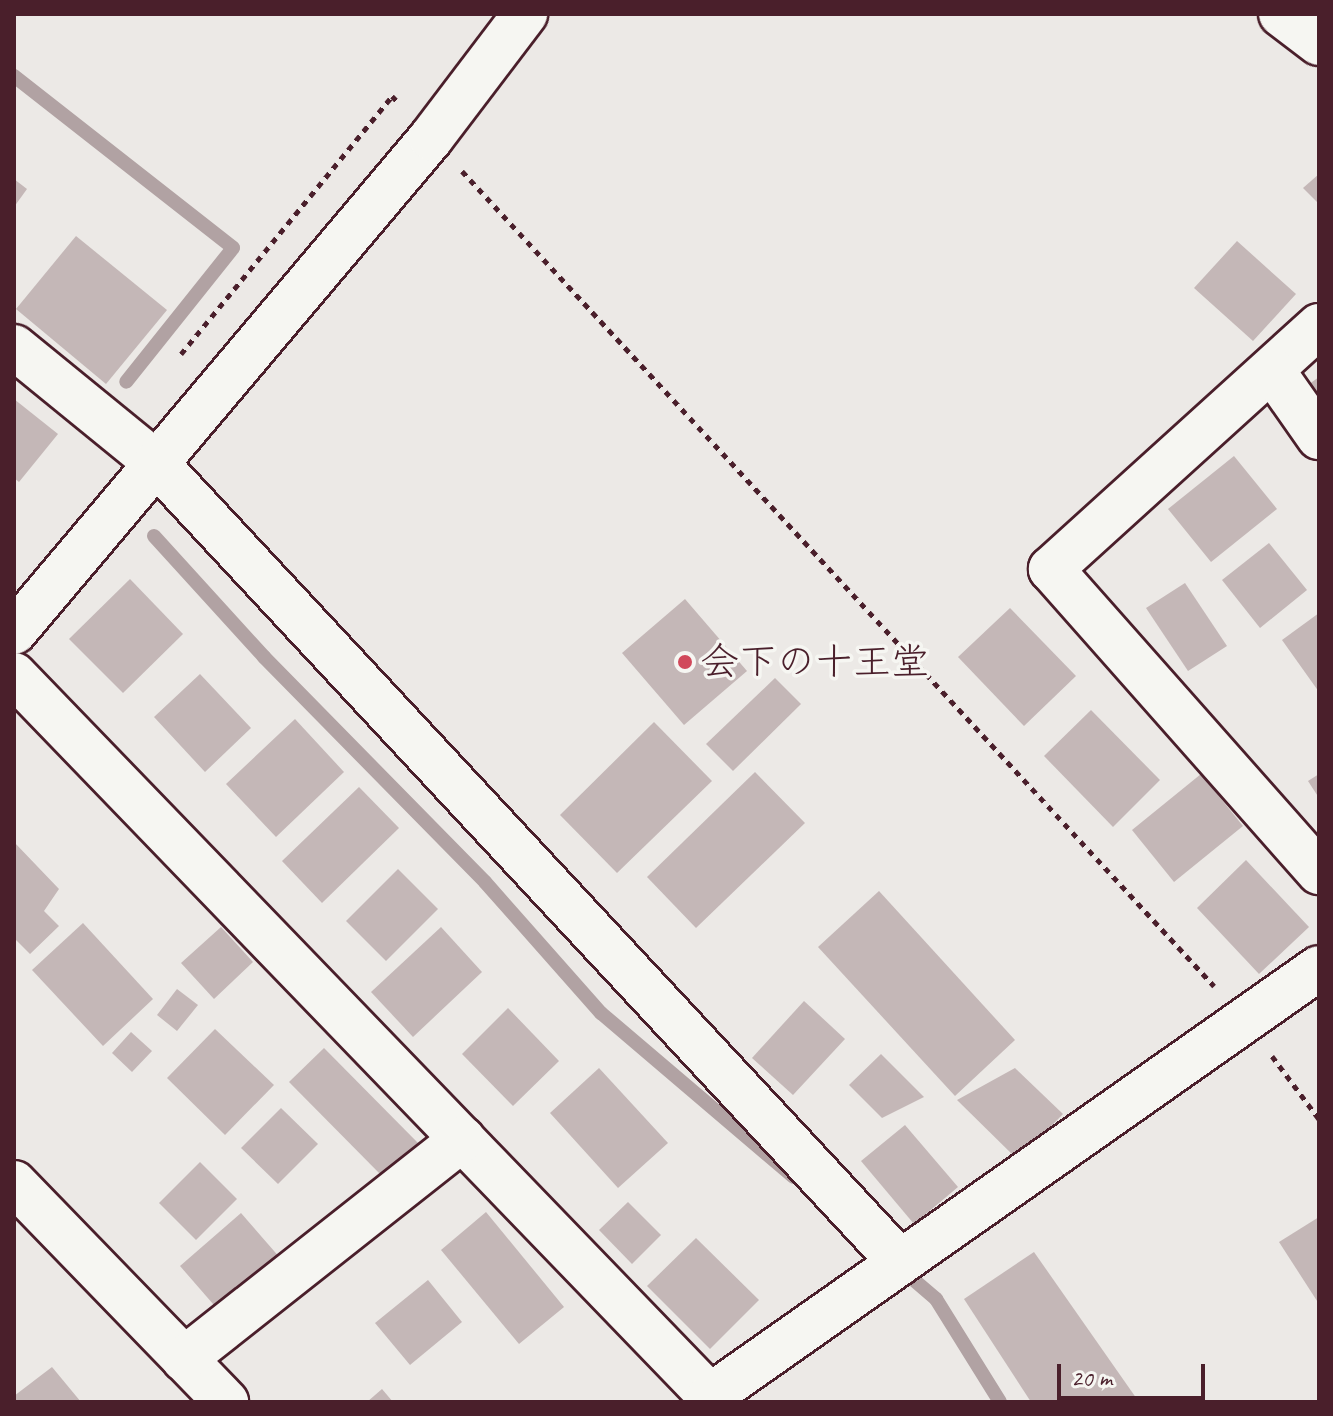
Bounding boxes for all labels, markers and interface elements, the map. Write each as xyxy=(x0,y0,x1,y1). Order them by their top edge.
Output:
place label: 会下の十王堂 xyxy=(701,639,929,685)
marker: 会下の十王堂 xyxy=(676,653,694,671)
scale bar xyxy=(1061,1348,1209,1398)
text: 20 m xyxy=(1071,1363,1112,1393)

